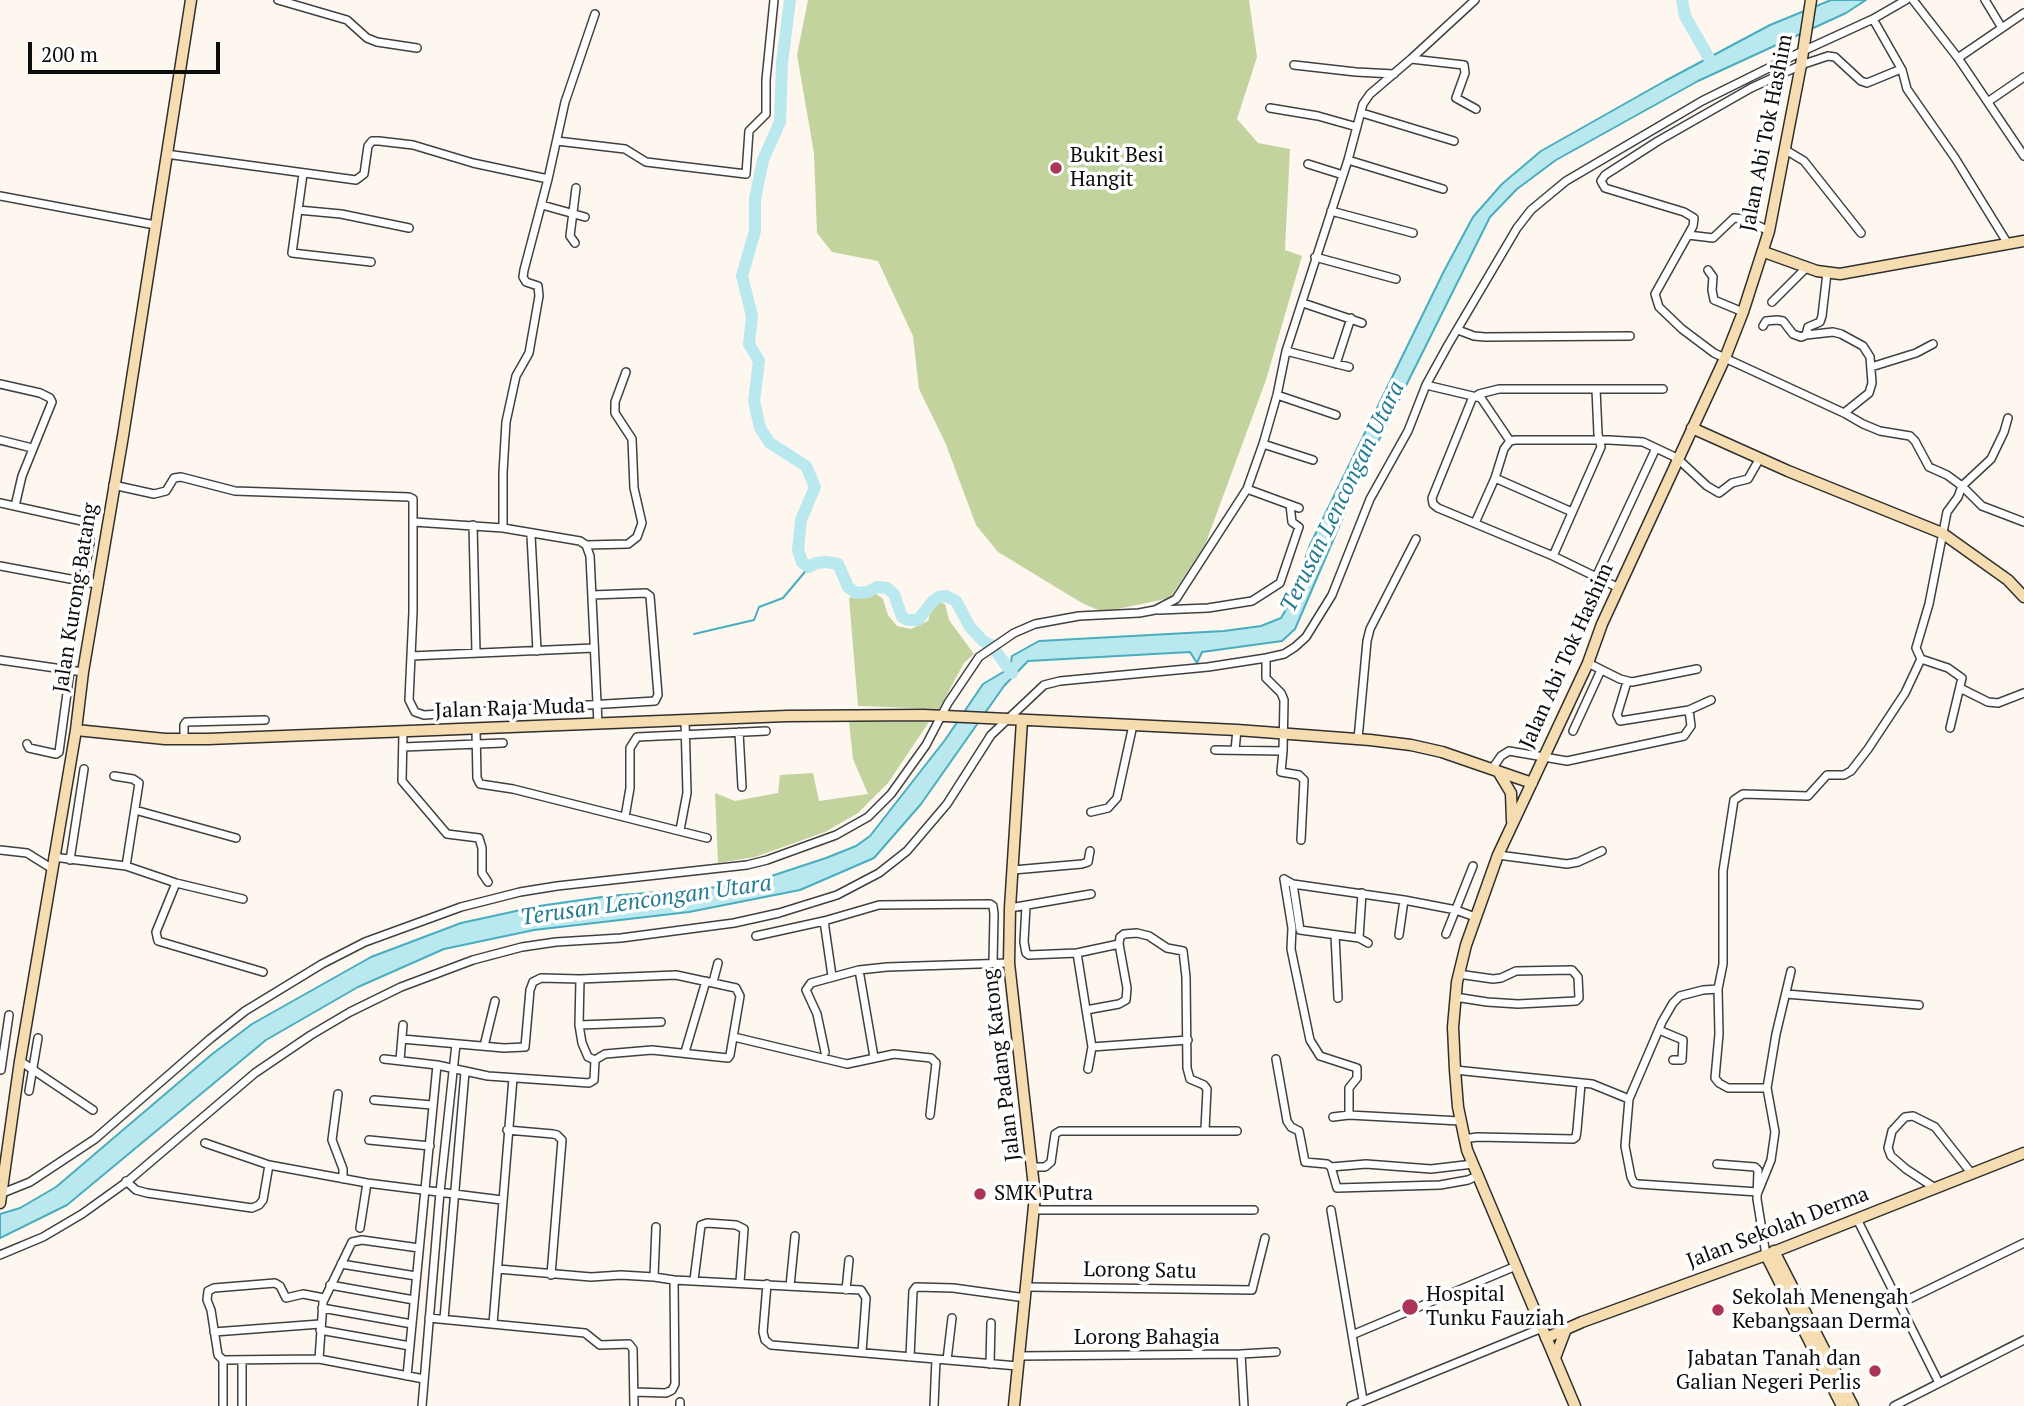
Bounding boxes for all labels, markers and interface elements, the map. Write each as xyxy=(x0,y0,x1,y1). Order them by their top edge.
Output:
scale bar xyxy=(32,28,224,72)
street label: Jalan Abi Tok Hashim xyxy=(1736,32,1798,234)
text: 200 m xyxy=(41,40,98,68)
place label: Bukit Besi Hangit xyxy=(1070,143,1164,193)
marker: Bukit Besi Hangit xyxy=(1048,160,1064,176)
water label: Terusan Lencongan Utara xyxy=(1275,377,1411,617)
street label: Jalan Kurong Batang xyxy=(49,501,103,695)
street label: Jalan Abi Tok Hashim xyxy=(1515,559,1619,753)
street label: Jalan Raja Muda xyxy=(434,694,586,724)
water label: Terusan Lencongan Utara xyxy=(519,870,773,932)
street label: Jalan Padang Katong xyxy=(978,968,1026,1162)
place label: SMK Putra xyxy=(994,1181,1093,1207)
street label: Jalan Sekolah Derma xyxy=(1683,1182,1873,1274)
marker: SMK Putra xyxy=(972,1186,988,1202)
street label: Lorong Satu xyxy=(1083,1257,1197,1285)
place label: Hospital Tunku Fauziah xyxy=(1426,1282,1564,1332)
place label: Sekolah Menengah Kebangsaan Derma xyxy=(1732,1285,1911,1335)
marker: Hospital Tunku Fauziah xyxy=(1400,1297,1420,1317)
marker: Sekolah Menengah Kebangsaan Derma xyxy=(1710,1302,1726,1318)
street label: Lorong Bahagia xyxy=(1074,1325,1220,1351)
place label: Jabatan Tanah dan Galian Negeri Perlis xyxy=(1676,1346,1861,1396)
marker: Jabatan Tanah dan Galian Negeri Perlis xyxy=(1867,1363,1883,1379)

